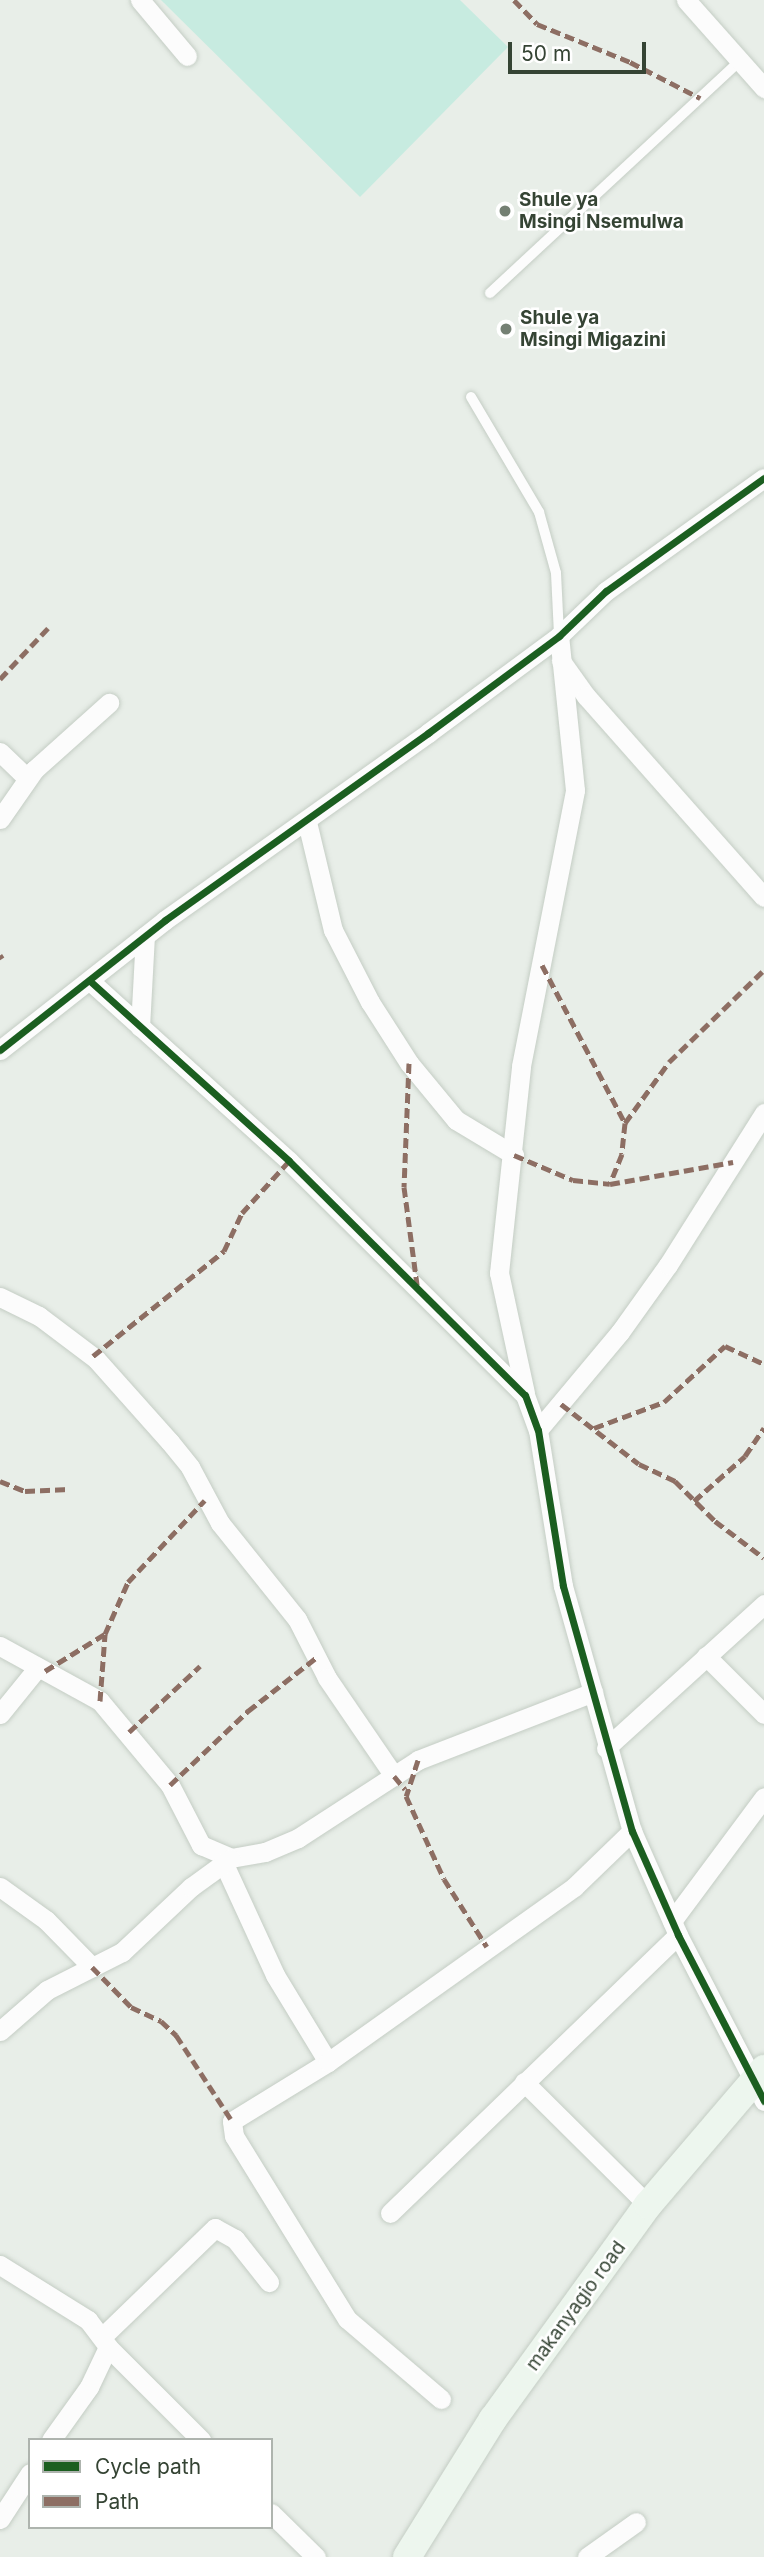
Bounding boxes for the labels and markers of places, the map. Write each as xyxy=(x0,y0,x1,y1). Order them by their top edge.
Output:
place label: Shule ya Msingi Nsemulwa xyxy=(519,189,684,233)
marker: Shule ya Msingi Nsemulwa xyxy=(497,203,513,219)
place label: Shule ya Msingi Migazini xyxy=(520,307,666,351)
marker: Shule ya Msingi Migazini xyxy=(498,321,514,337)

